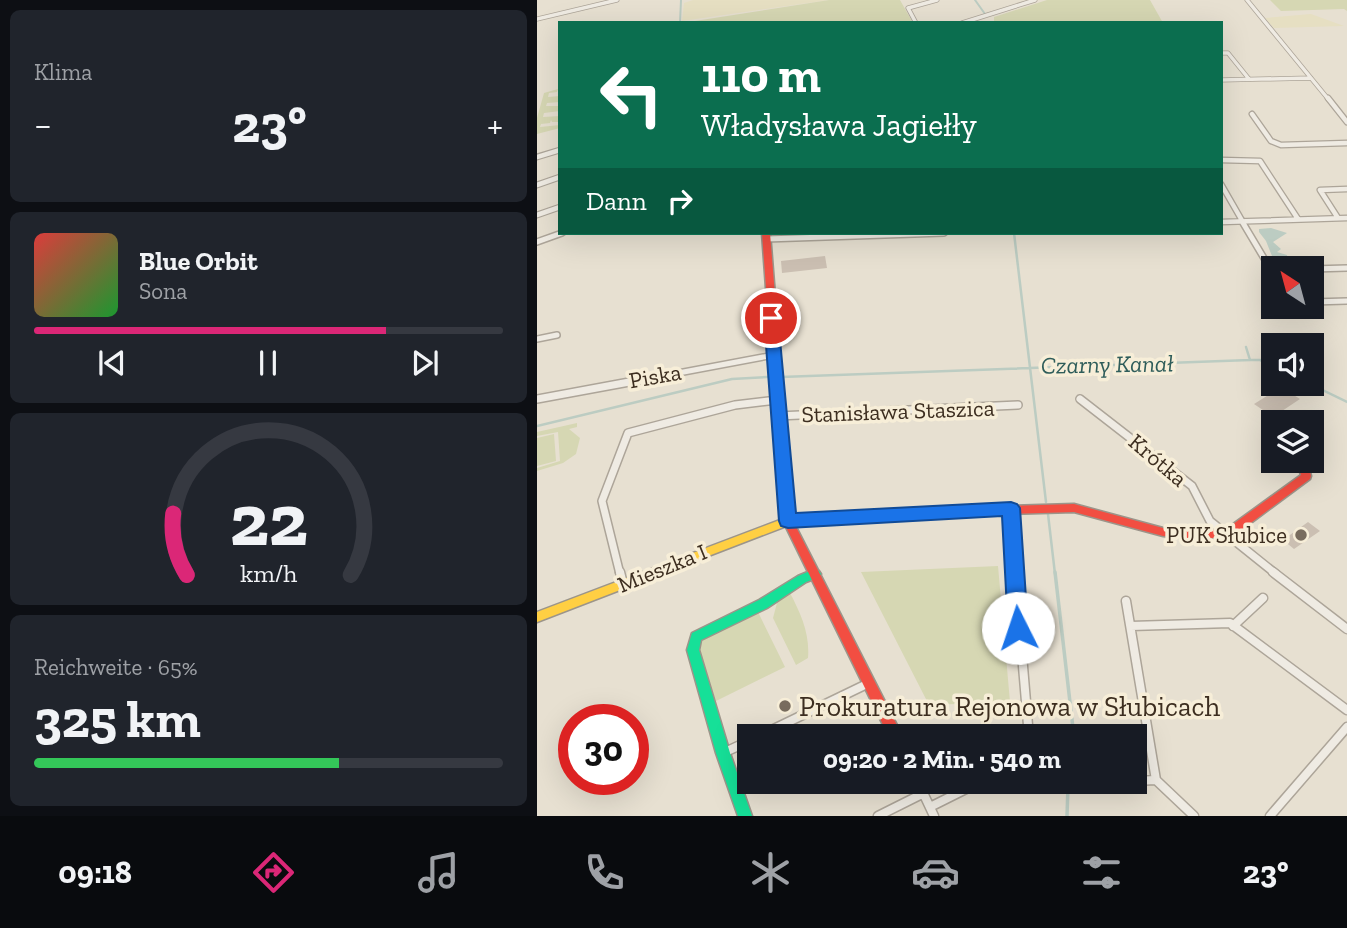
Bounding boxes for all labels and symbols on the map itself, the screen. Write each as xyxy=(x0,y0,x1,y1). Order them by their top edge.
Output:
north arrow xyxy=(1261,256,1325,318)
pin xyxy=(741,288,801,348)
water label: Czarny Kanał xyxy=(1040,348,1174,380)
street label: Piska xyxy=(627,358,683,394)
street label: Stanisława Staszica xyxy=(801,394,995,428)
street label: Krótka xyxy=(1123,427,1193,493)
place label: PUK Słubice xyxy=(1166,521,1287,549)
marker: PUK Słubice xyxy=(1293,527,1309,543)
street label: Mieszka I xyxy=(613,537,711,599)
position arrow xyxy=(981,591,1055,665)
place label: Prokuratura Rejonowa w Słubicach xyxy=(799,690,1220,723)
marker: Prokuratura Rejonowa w Słubicach xyxy=(777,698,793,714)
speed limit sign: 30 xyxy=(558,704,649,795)

